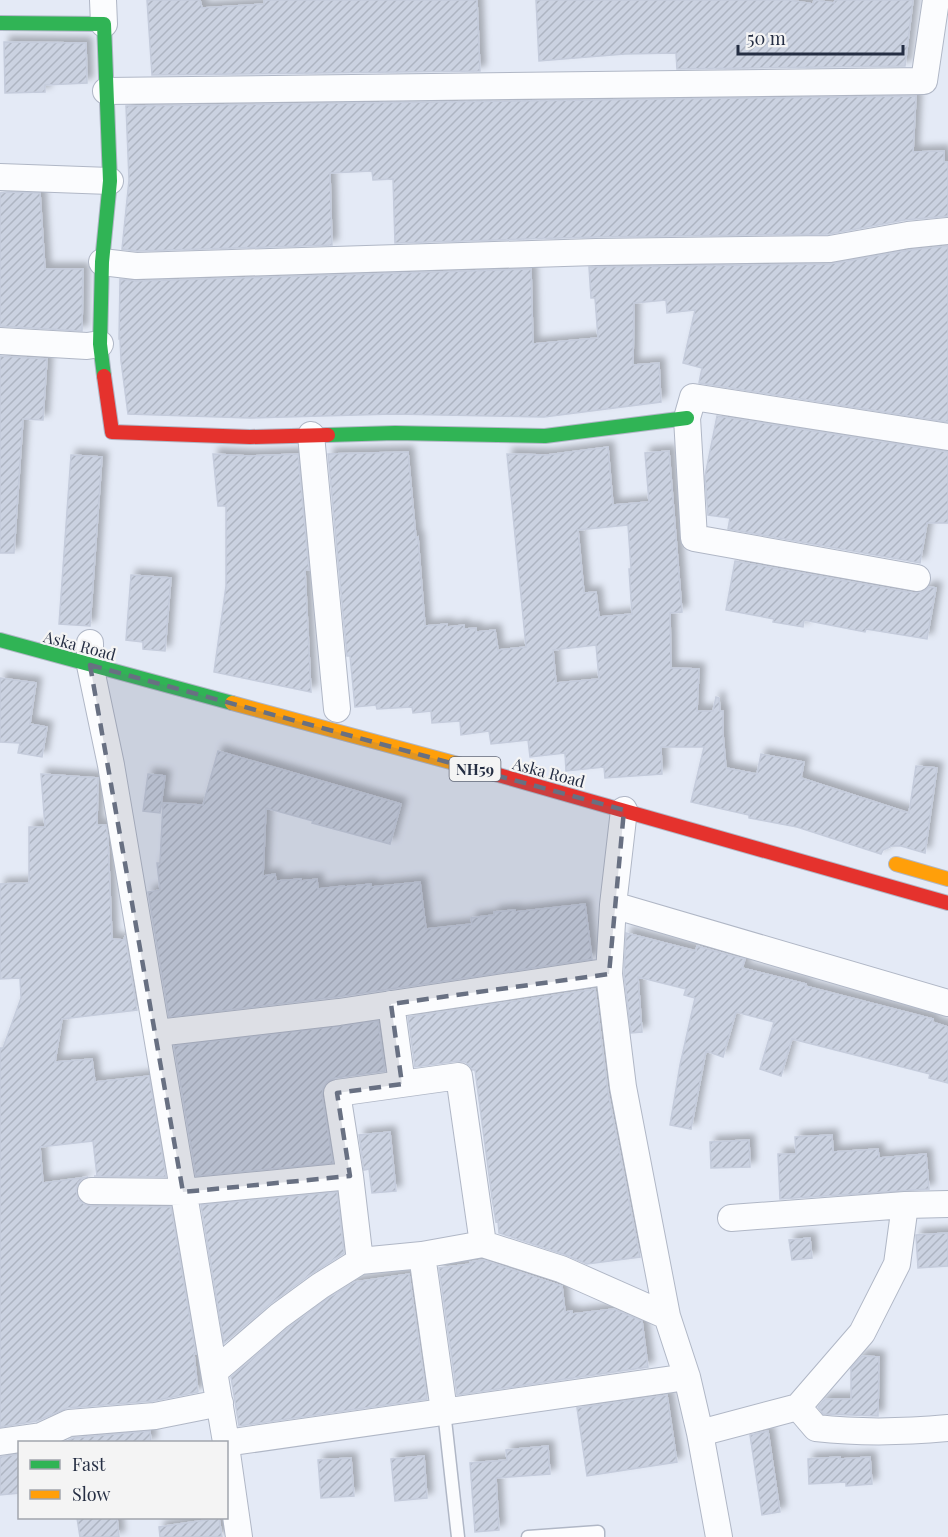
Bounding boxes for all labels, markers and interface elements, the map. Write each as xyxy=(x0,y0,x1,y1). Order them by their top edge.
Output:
scale bar xyxy=(738,18,903,56)
text: 50 m xyxy=(747,26,786,50)
street label: Aska Road xyxy=(41,625,118,665)
street label: Aska Road xyxy=(510,752,587,792)
road number: NH59 xyxy=(450,757,500,781)
legend xyxy=(18,1441,228,1519)
text: Fast xyxy=(72,1452,106,1476)
text: Slow xyxy=(72,1482,110,1506)

